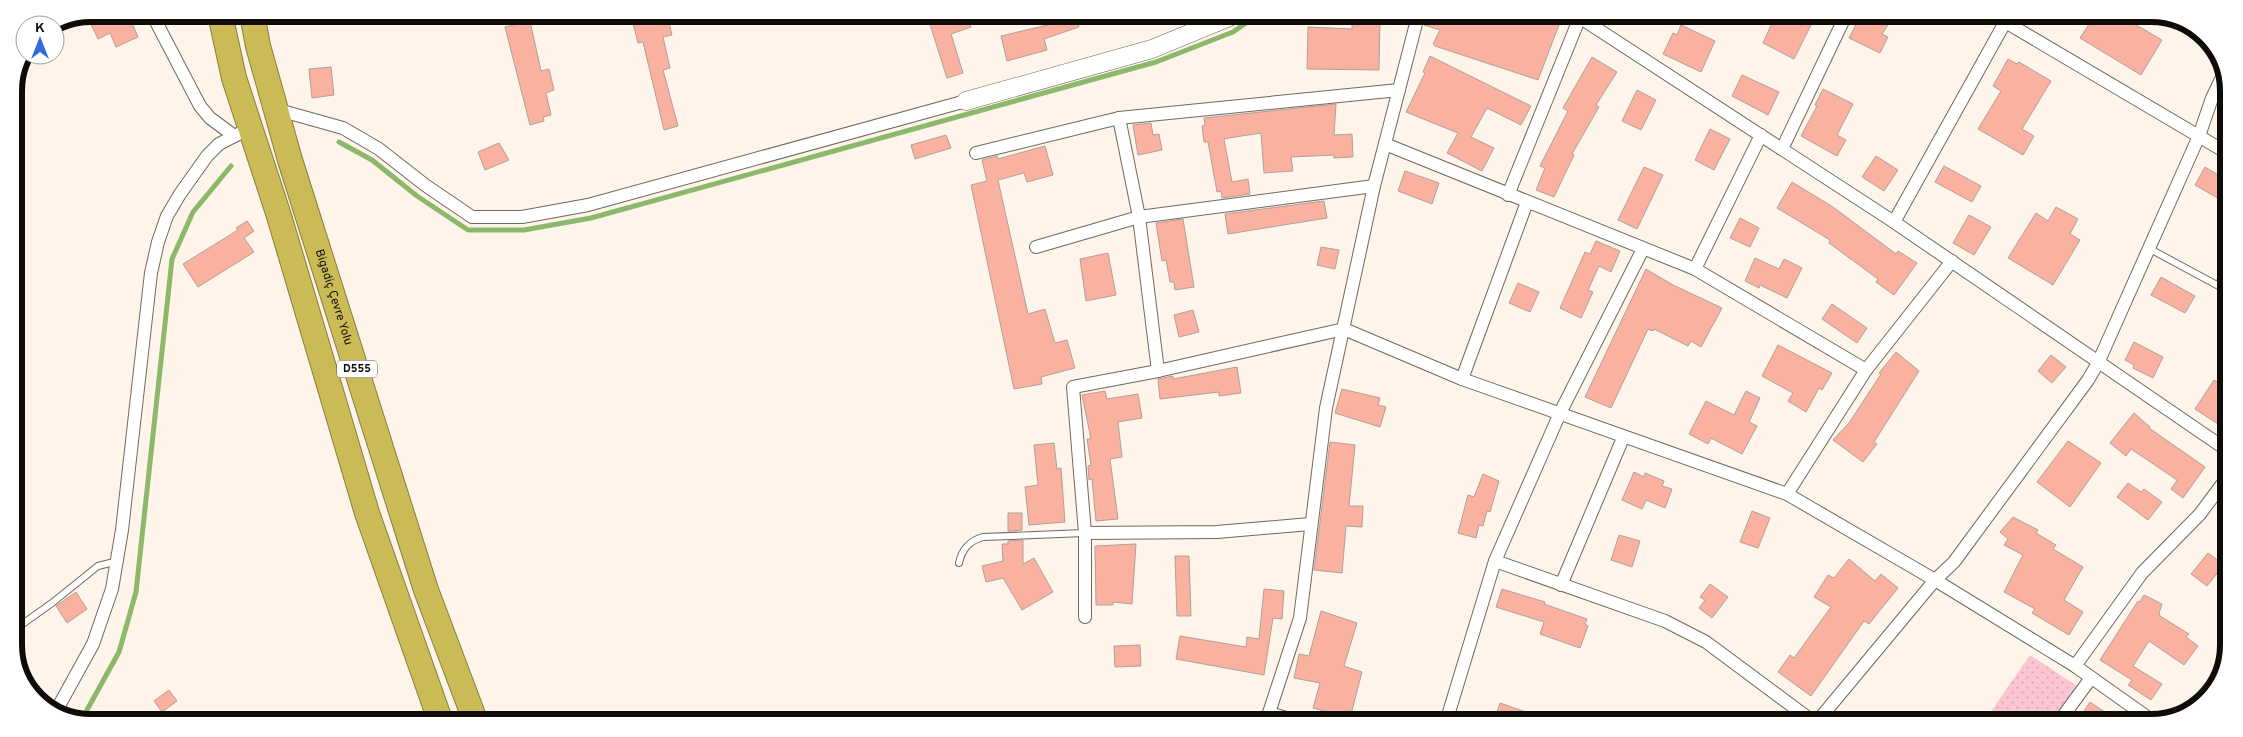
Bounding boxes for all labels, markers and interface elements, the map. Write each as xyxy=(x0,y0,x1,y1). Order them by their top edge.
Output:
north arrow xyxy=(15,15,65,65)
text: K xyxy=(35,20,45,37)
street label: Bigadiç Çevre Yolu xyxy=(311,247,356,347)
road number: D555 xyxy=(337,360,377,378)

